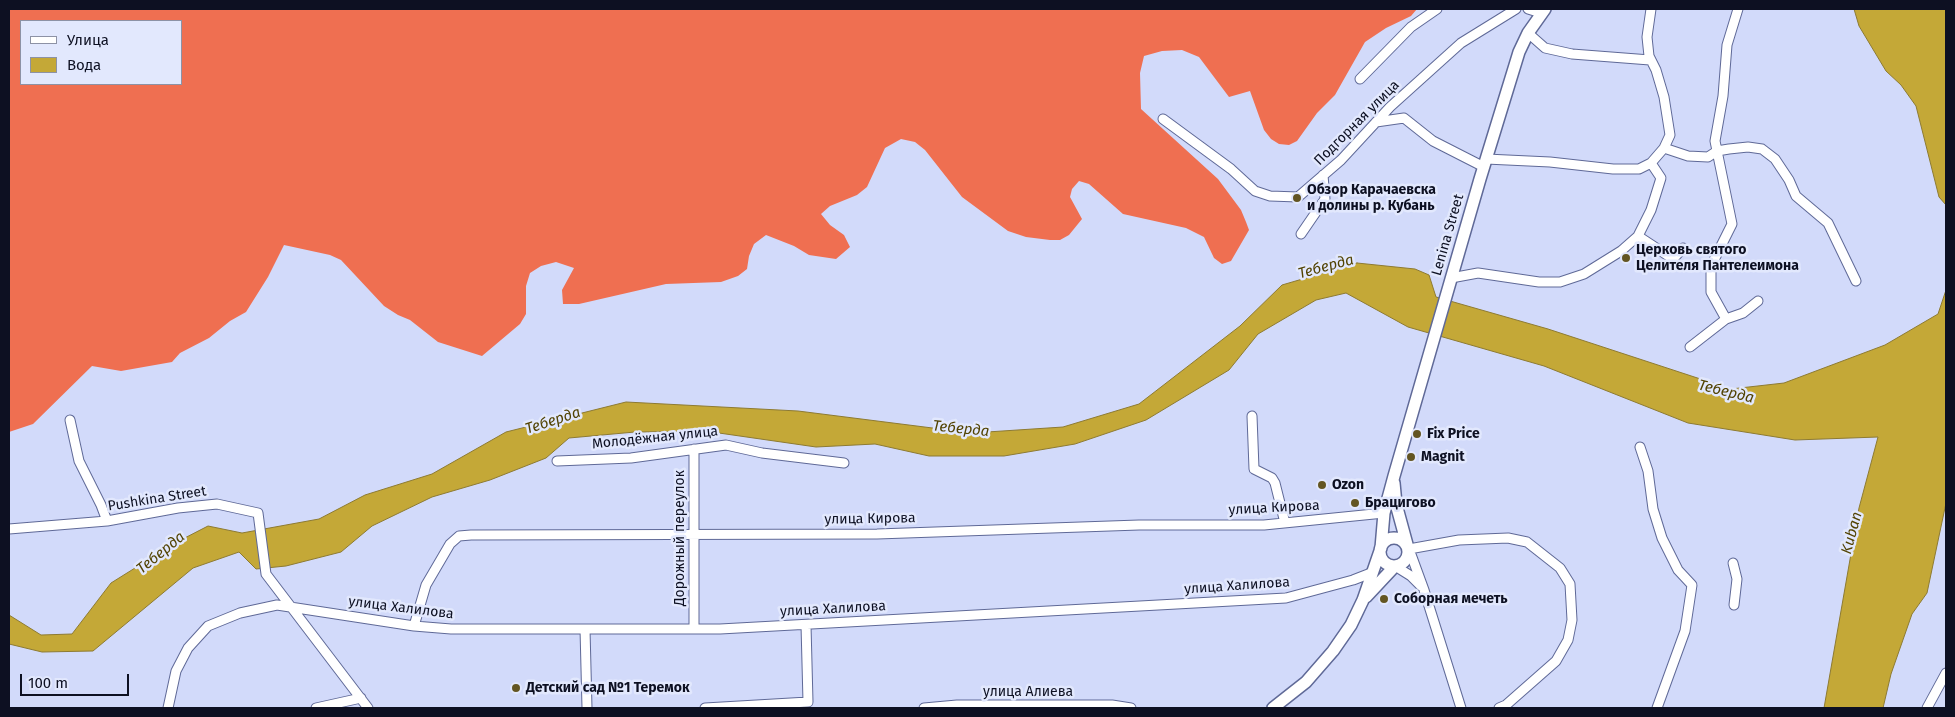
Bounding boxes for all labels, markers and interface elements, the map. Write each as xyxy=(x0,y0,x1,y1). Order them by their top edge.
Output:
legend xyxy=(20,20,182,85)
text: Улица xyxy=(67,31,109,49)
text: Вода xyxy=(67,56,101,74)
street label: Подгорная улица xyxy=(1311,77,1403,169)
place label: Обзор Карачаевска и долины р. Кубань xyxy=(1307,182,1436,214)
marker: Обзор Карачаевска и долины р. Кубань xyxy=(1291,192,1303,204)
street label: Lenina Street xyxy=(1428,192,1468,278)
place label: Церковь святого Целителя Пантелеимона xyxy=(1636,242,1799,274)
water label: Теберда xyxy=(1296,251,1356,283)
marker: Церковь святого Целителя Пантелеимона xyxy=(1620,252,1632,264)
water label: Теберда xyxy=(1696,376,1756,408)
water label: Теберда xyxy=(523,404,583,438)
water label: Теберда xyxy=(932,417,990,441)
street label: Молодёжная улица xyxy=(591,423,719,453)
place label: Fix Price xyxy=(1427,426,1480,442)
marker: Fix Price xyxy=(1411,428,1423,440)
place label: Magnit xyxy=(1421,449,1465,465)
marker: Magnit xyxy=(1405,451,1417,463)
street label: Дорожный переулок xyxy=(672,470,688,606)
place label: Ozon xyxy=(1332,477,1364,493)
marker: Ozon xyxy=(1316,479,1328,491)
street label: Pushkina Street xyxy=(107,483,207,515)
place label: Брацигово xyxy=(1365,495,1436,511)
street label: улица Кирова xyxy=(1228,497,1320,519)
marker: Брацигово xyxy=(1349,497,1361,509)
street label: улица Кирова xyxy=(824,510,916,528)
water label: Kuban xyxy=(1838,510,1866,556)
water label: Теберда xyxy=(133,528,189,578)
street label: улица Халилова xyxy=(1184,574,1290,598)
place label: Соборная мечеть xyxy=(1394,591,1508,607)
street label: улица Халилова xyxy=(347,593,455,623)
marker: Соборная мечеть xyxy=(1378,593,1390,605)
street label: улица Халилова xyxy=(780,598,886,620)
scale bar xyxy=(22,664,131,696)
text: 100 m xyxy=(28,674,68,692)
place label: Детский сад №1 Теремок xyxy=(526,680,690,696)
marker: Детский сад №1 Теремок xyxy=(510,682,522,694)
street label: улица Алиева xyxy=(983,684,1073,700)

